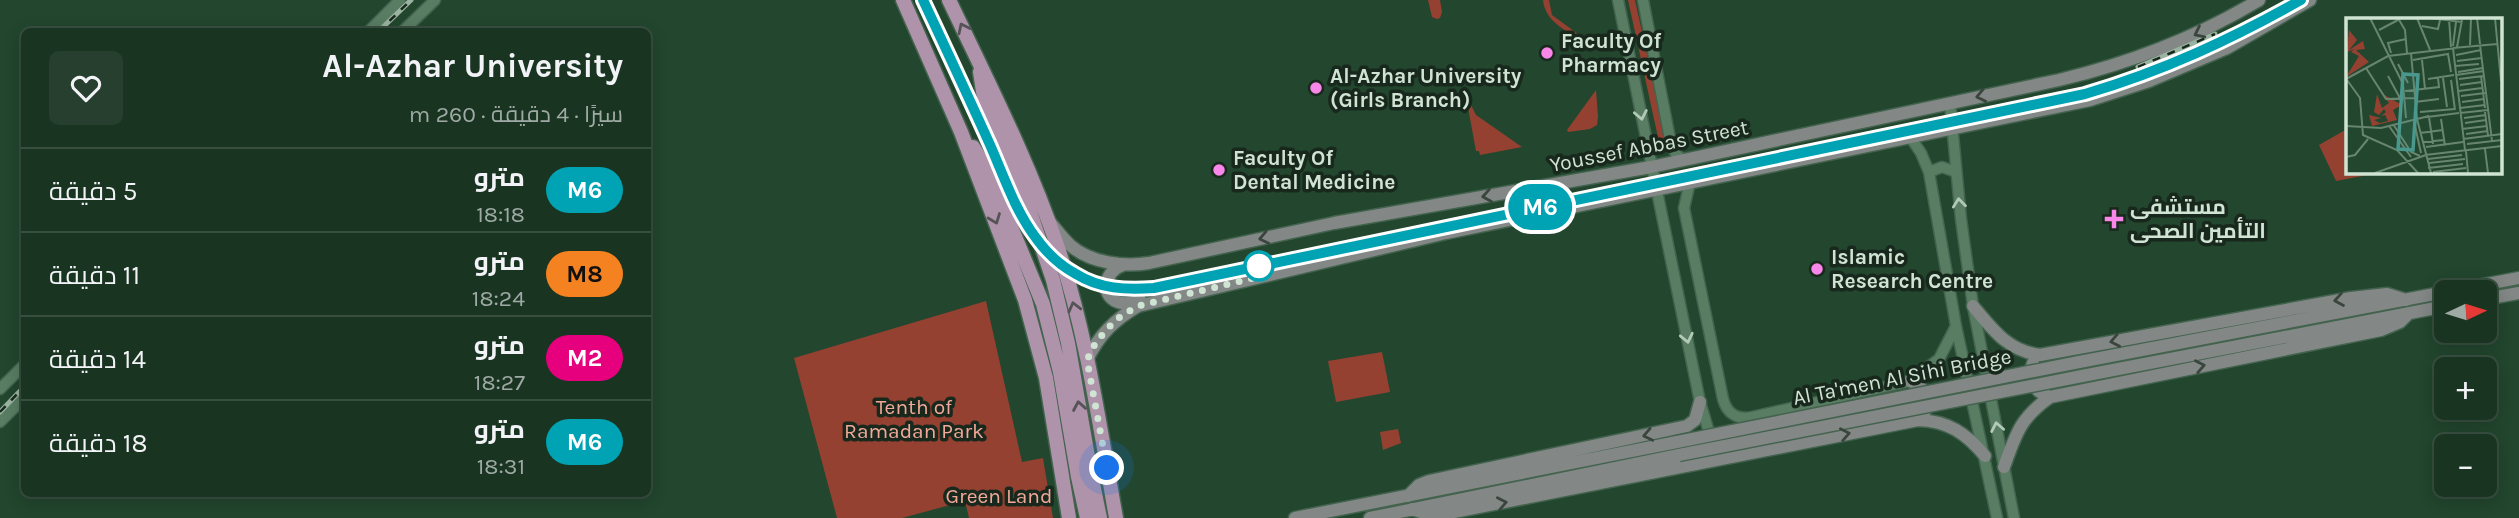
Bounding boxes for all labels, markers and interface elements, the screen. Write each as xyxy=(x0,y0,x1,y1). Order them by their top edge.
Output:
inset map xyxy=(2346,18,2502,173)
one-way arrow xyxy=(957,23,971,35)
one-way arrow xyxy=(2194,25,2206,39)
place label: Faculty Of Pharmacy xyxy=(1561,29,1661,77)
marker: Faculty Of Pharmacy xyxy=(1539,45,1555,61)
text: Al-Azhar University xyxy=(322,47,623,85)
button: heart xyxy=(49,51,123,125)
place label: Al-Azhar University (Girls Branch) xyxy=(1330,64,1522,112)
marker: Al-Azhar University (Girls Branch) xyxy=(1308,80,1324,96)
one-way arrow xyxy=(1975,88,1987,103)
text: سيرًا · 4 دقيقة · 260 m xyxy=(409,101,623,128)
one-way arrow xyxy=(1633,109,1648,121)
street label: Youssef Abbas Street xyxy=(1548,115,1750,177)
place label: Faculty Of Dental Medicine xyxy=(1233,146,1395,194)
text: مترو xyxy=(474,162,525,193)
marker: Faculty Of Dental Medicine xyxy=(1211,162,1227,178)
text: 5 دقيقة xyxy=(49,176,138,207)
text: M6 xyxy=(567,176,602,204)
line badge: M6 xyxy=(1508,184,1572,230)
one-way arrow xyxy=(1481,188,1493,203)
text: M6 xyxy=(1522,193,1558,221)
place label: مستشفى التأمين الصحى xyxy=(2130,195,2266,243)
one-way arrow xyxy=(1952,197,1967,208)
text: 18:18 xyxy=(476,201,525,228)
marker: مستشفى التأمين الصحى xyxy=(2104,209,2124,229)
one-way arrow xyxy=(986,212,1000,224)
one-way arrow xyxy=(1258,230,1270,245)
place label: Islamic Research Centre xyxy=(1831,245,1993,293)
text: مترو xyxy=(474,246,525,277)
unlabelled marker xyxy=(1244,251,1274,281)
text: 11 دقيقة xyxy=(49,260,140,291)
text: M8 xyxy=(566,260,603,288)
marker: Islamic Research Centre xyxy=(1809,261,1825,277)
north arrow xyxy=(2434,280,2497,343)
map controls xyxy=(2434,280,2497,497)
text: 18:24 xyxy=(472,285,525,312)
one-way arrow xyxy=(2333,292,2345,307)
one-way arrow xyxy=(1068,301,1082,313)
text: مترو xyxy=(474,330,525,361)
one-way arrow xyxy=(1678,332,1693,344)
one-way arrow xyxy=(2110,333,2121,348)
text: 14 دقيقة xyxy=(49,344,146,375)
text: M2 xyxy=(567,344,602,372)
street label: Al Ta'men Al Sihi Bridge xyxy=(1791,344,2013,410)
button: + xyxy=(2434,357,2497,420)
one-way arrow xyxy=(2194,359,2206,374)
text: 18:27 xyxy=(474,369,525,396)
park label: Tenth of Ramadan Park xyxy=(844,395,984,443)
one-way arrow xyxy=(1072,400,1087,412)
text: مترو xyxy=(474,414,525,445)
one-way arrow xyxy=(1990,421,2005,433)
one-way arrow xyxy=(1642,426,1654,441)
text: 18 دقيقة xyxy=(49,428,147,459)
text: M6 xyxy=(567,428,602,456)
one-way arrow xyxy=(1839,428,1851,443)
button: − xyxy=(2434,434,2497,497)
your location xyxy=(1089,450,1124,485)
text: 18:31 xyxy=(477,453,525,480)
park label: Green Land xyxy=(946,484,1052,508)
one-way arrow xyxy=(1496,496,1508,511)

